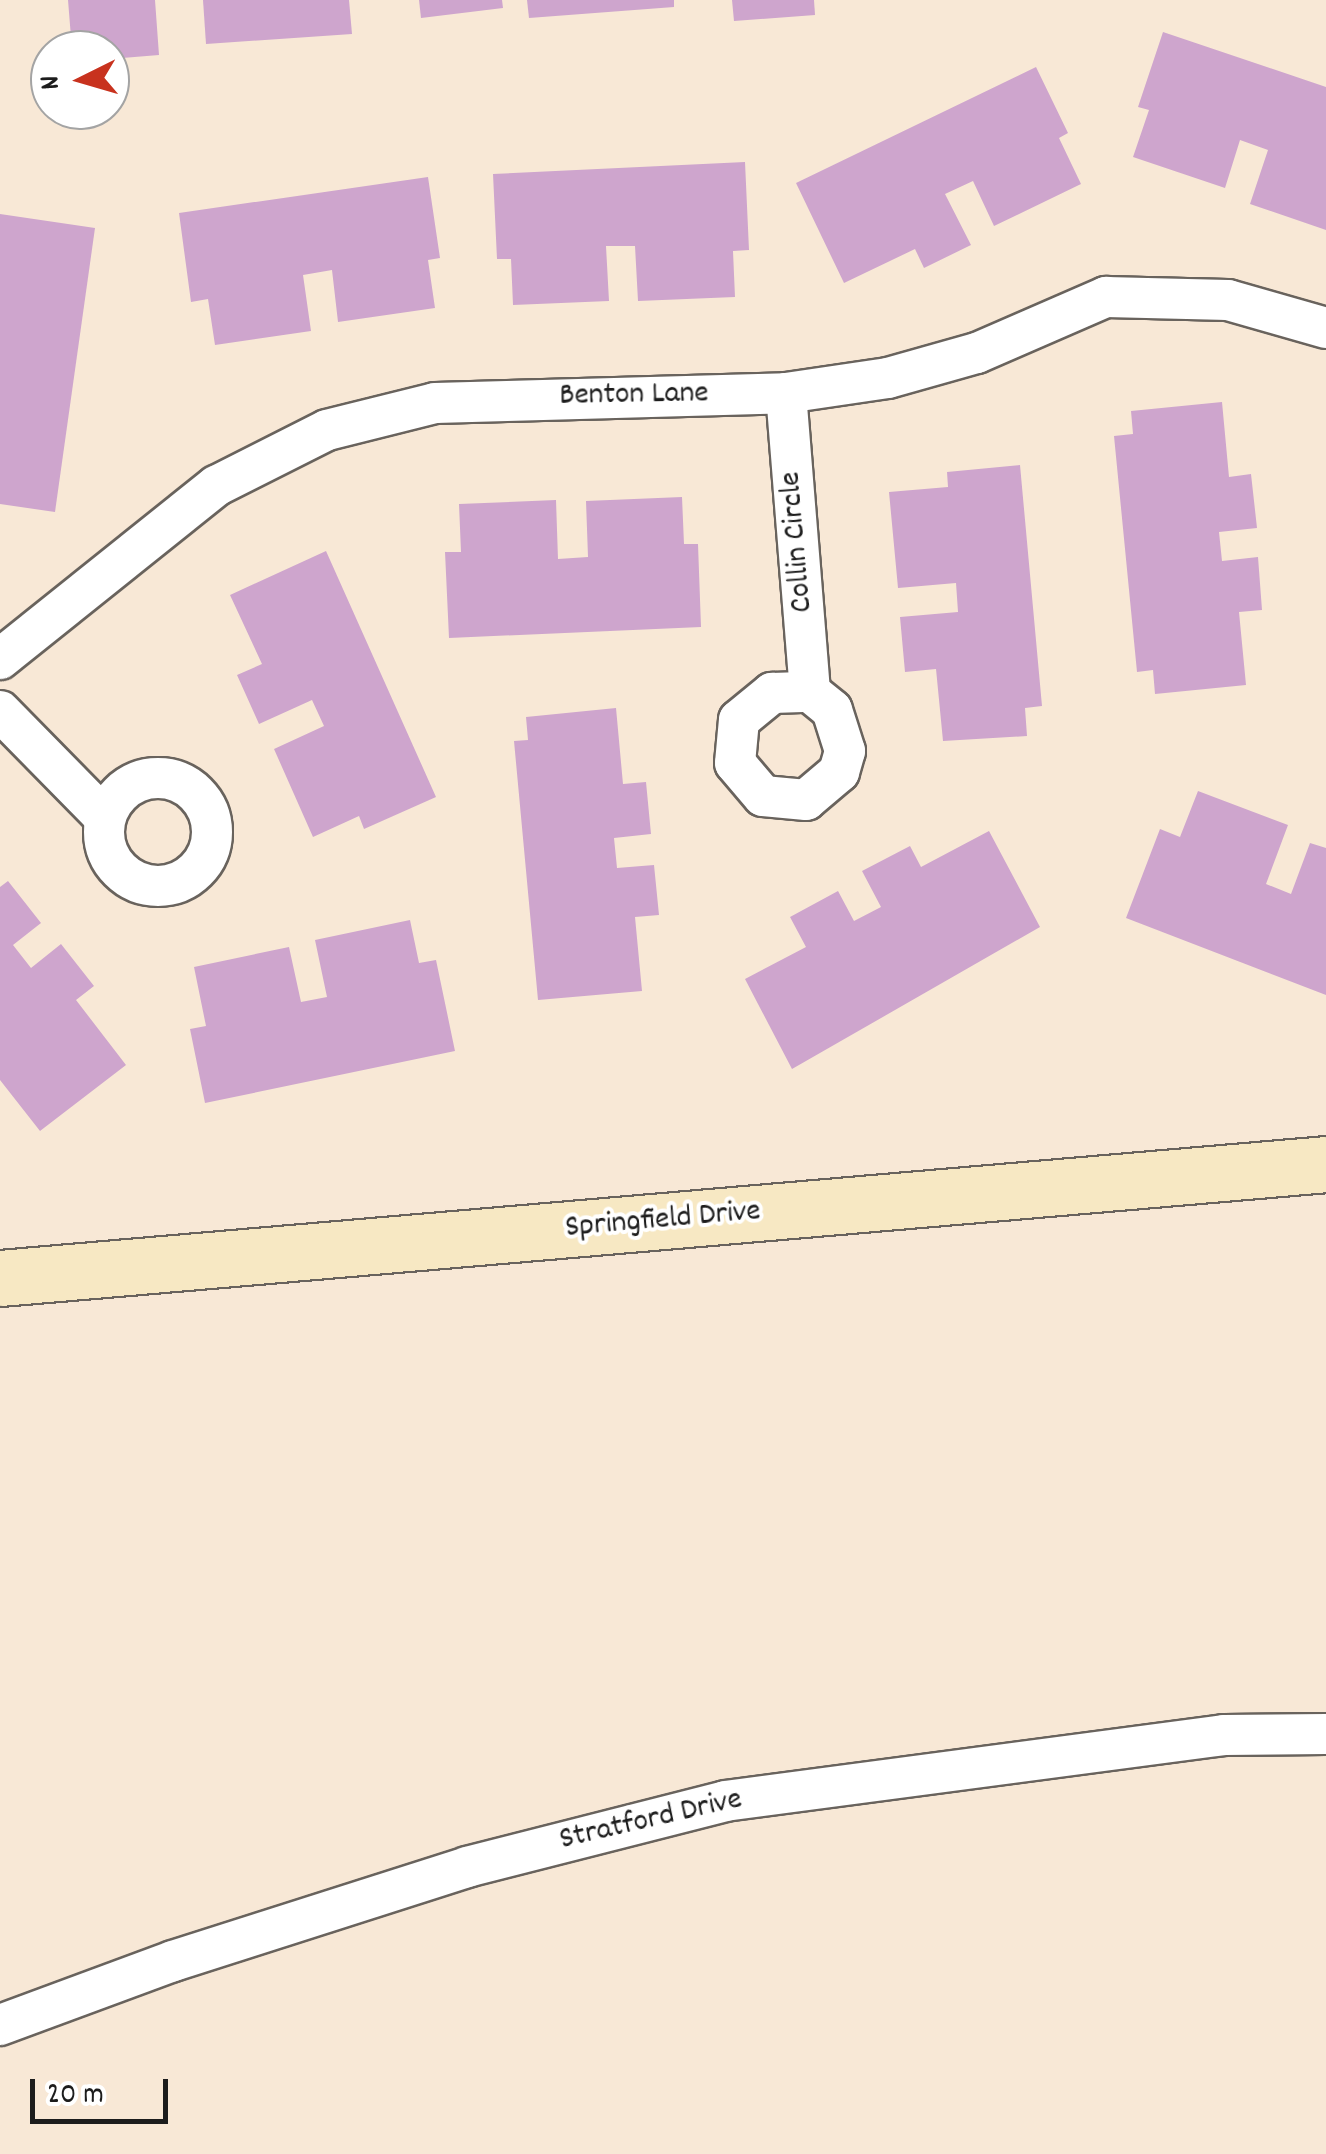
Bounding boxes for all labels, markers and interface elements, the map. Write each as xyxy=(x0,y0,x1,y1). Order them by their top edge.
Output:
north arrow xyxy=(30,30,130,130)
text: N xyxy=(32,74,73,91)
street label: Benton Lane xyxy=(559,376,709,416)
street label: Collin Circle xyxy=(773,470,823,614)
street label: Springfield Drive xyxy=(564,1193,762,1249)
street label: Stratford Drive xyxy=(556,1781,746,1861)
scale bar xyxy=(35,2059,172,2121)
text: 20 m xyxy=(47,2075,104,2118)

